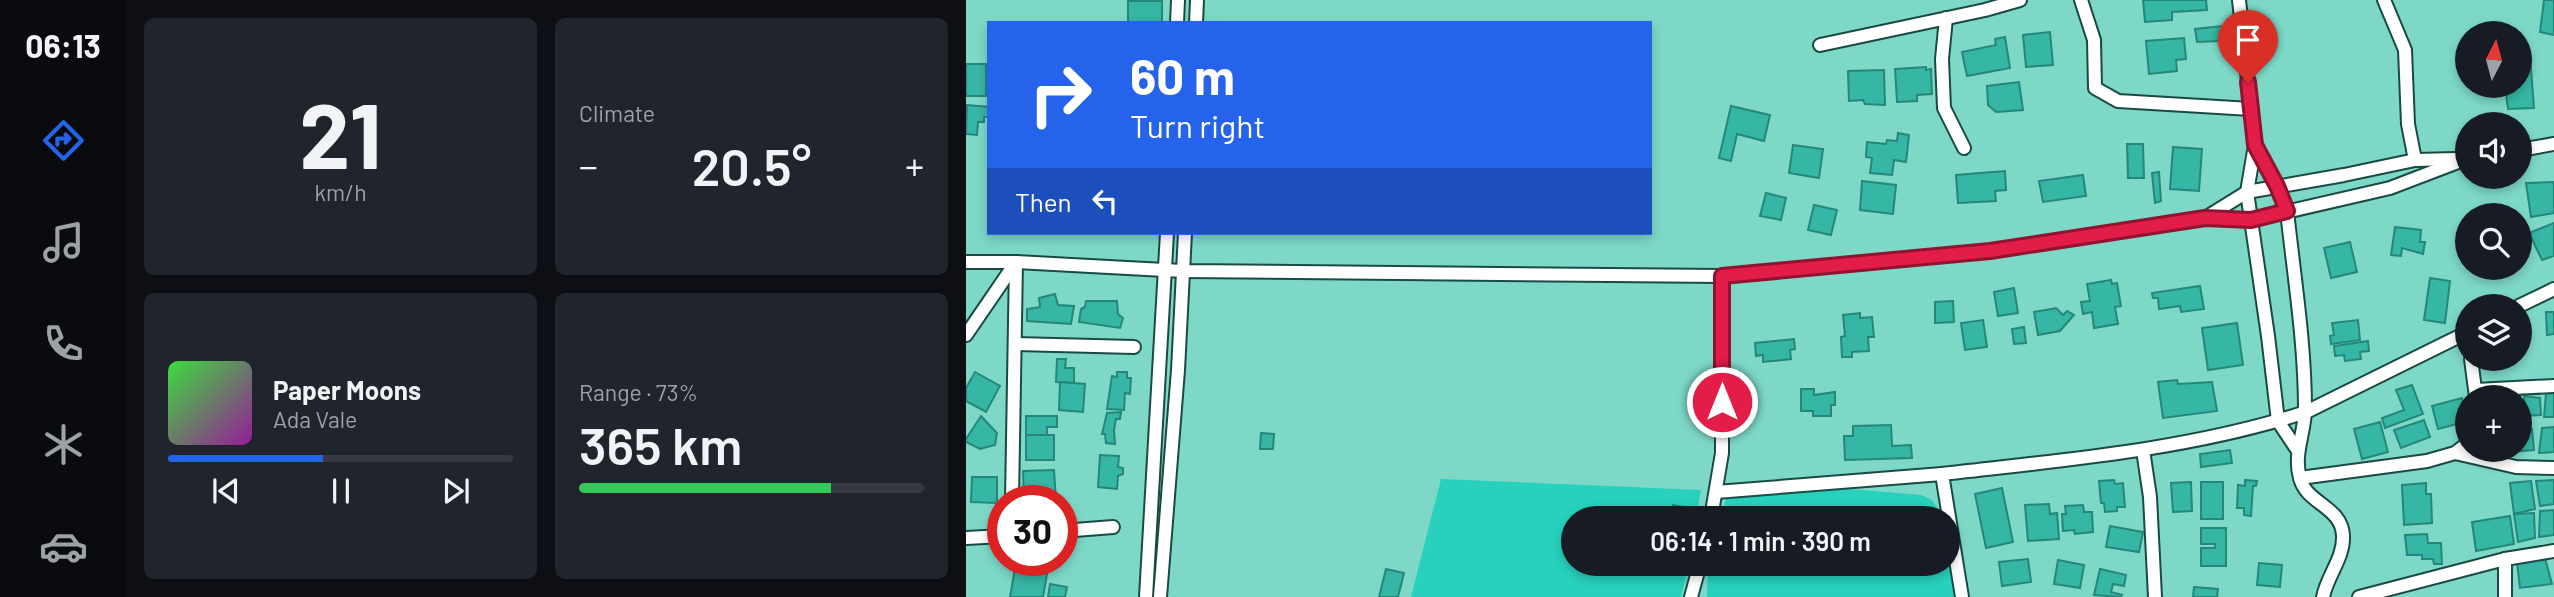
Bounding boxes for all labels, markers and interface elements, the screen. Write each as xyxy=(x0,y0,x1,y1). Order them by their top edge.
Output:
pin xyxy=(2218,10,2278,82)
icon: arrive xyxy=(2229,21,2267,59)
north arrow xyxy=(2455,21,2532,98)
map controls xyxy=(2455,21,2532,462)
text: 06:13 xyxy=(25,26,101,64)
text: 60 m xyxy=(1130,46,1235,105)
icon: right xyxy=(1015,49,1106,140)
text: 21 xyxy=(299,78,382,187)
text: Climate xyxy=(579,99,655,127)
text: Turn right xyxy=(1130,106,1265,144)
button: sound xyxy=(2455,112,2532,189)
icon: directions xyxy=(39,116,88,165)
text: 20.5° xyxy=(692,134,811,196)
text: − xyxy=(579,142,598,188)
text: + xyxy=(905,142,924,188)
text: km/h xyxy=(314,178,367,206)
icon: left xyxy=(1086,182,1124,220)
text: Then xyxy=(1015,186,1072,217)
button: search xyxy=(2455,203,2532,280)
icon: music xyxy=(39,218,88,267)
button: layers xyxy=(2455,294,2532,371)
icon: phone xyxy=(39,319,88,368)
position arrow xyxy=(1685,365,1759,439)
text: Paper Moons xyxy=(273,374,421,405)
text: Range · 73% xyxy=(579,378,698,406)
button: + xyxy=(2455,385,2532,462)
text: Ada Vale xyxy=(273,405,357,433)
text: 365 km xyxy=(579,413,742,475)
icon: climate xyxy=(39,420,88,469)
icon: previous xyxy=(207,472,245,510)
icon: pause xyxy=(322,472,360,510)
icon: next xyxy=(437,472,475,510)
speed limit sign: 30 xyxy=(987,485,1078,576)
icon: car xyxy=(39,522,88,571)
text: 06:14 · 1 min · 390 m xyxy=(1650,525,1871,556)

